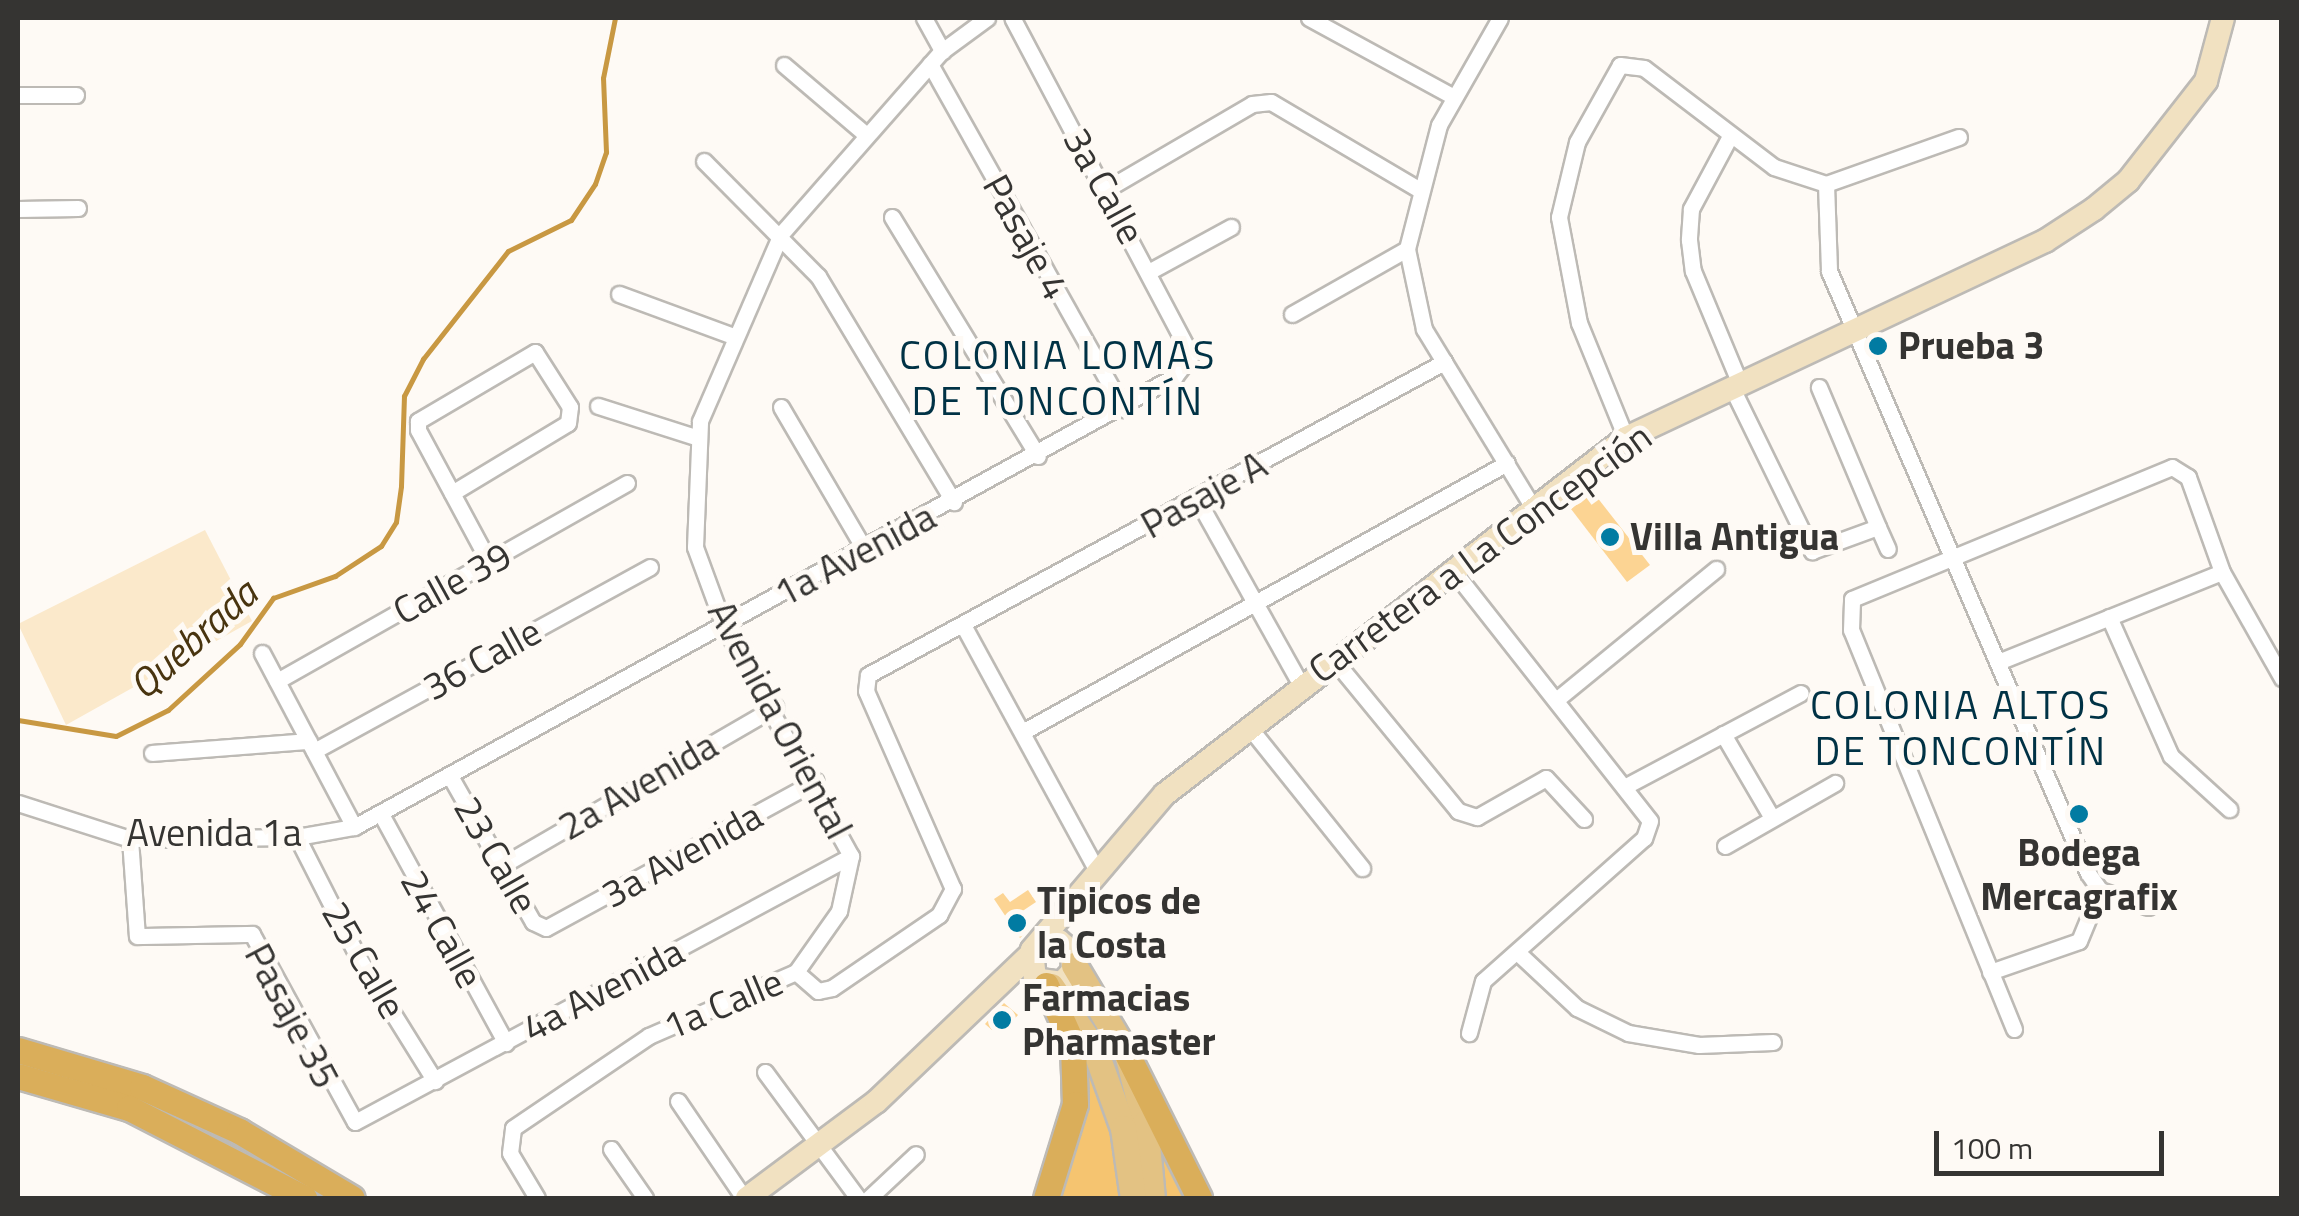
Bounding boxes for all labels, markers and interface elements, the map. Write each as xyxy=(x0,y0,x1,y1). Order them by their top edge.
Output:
street label: 3a Calle xyxy=(1054,120,1154,252)
street label: Pasaje 4 xyxy=(973,167,1079,307)
place label: Prueba 3 xyxy=(1898,323,2045,369)
district label: COLONIA LOMAS DE TONCONTÍN xyxy=(899,331,1217,425)
marker: Prueba 3 xyxy=(1867,335,1889,357)
street label: Carretera a La Concepción xyxy=(1300,413,1660,693)
street label: Pasaje A xyxy=(1133,442,1275,548)
street label: 1a Avenida xyxy=(767,494,943,616)
place label: Villa Antigua xyxy=(1630,514,1839,560)
marker: Villa Antigua xyxy=(1599,526,1621,548)
street label: Calle 39 xyxy=(385,532,519,634)
water label: Quebrada xyxy=(119,569,267,709)
street label: Avenida Oriental xyxy=(698,593,862,847)
street label: 36 Calle xyxy=(415,608,549,710)
district label: COLONIA ALTOS DE TONCONTÍN xyxy=(1810,681,2112,775)
street label: 2a Avenida xyxy=(551,722,725,850)
street label: 23 Calle xyxy=(444,788,548,922)
street label: 3a Avenida xyxy=(594,792,770,918)
marker: Bodega Mercagrafix xyxy=(2068,803,2090,825)
street label: Avenida 1a xyxy=(126,810,302,856)
place label: Bodega Mercagrafix xyxy=(1980,830,2178,919)
street label: 24 Calle xyxy=(391,862,493,996)
place label: Tipicos de la Costa xyxy=(1037,878,1201,968)
street label: 25 Calle xyxy=(312,893,416,1027)
marker: Tipicos de la Costa xyxy=(1006,912,1028,934)
street label: 4a Avenida xyxy=(515,929,691,1051)
street label: Pasaje 35 xyxy=(235,936,349,1096)
street label: 1a Calle xyxy=(656,959,790,1049)
place label: Farmacias Pharmaster xyxy=(1022,975,1216,1064)
marker: Farmacias Pharmaster xyxy=(991,1009,1013,1031)
scale bar xyxy=(1939,1111,2169,1173)
text: 100 m xyxy=(1951,1125,2033,1171)

